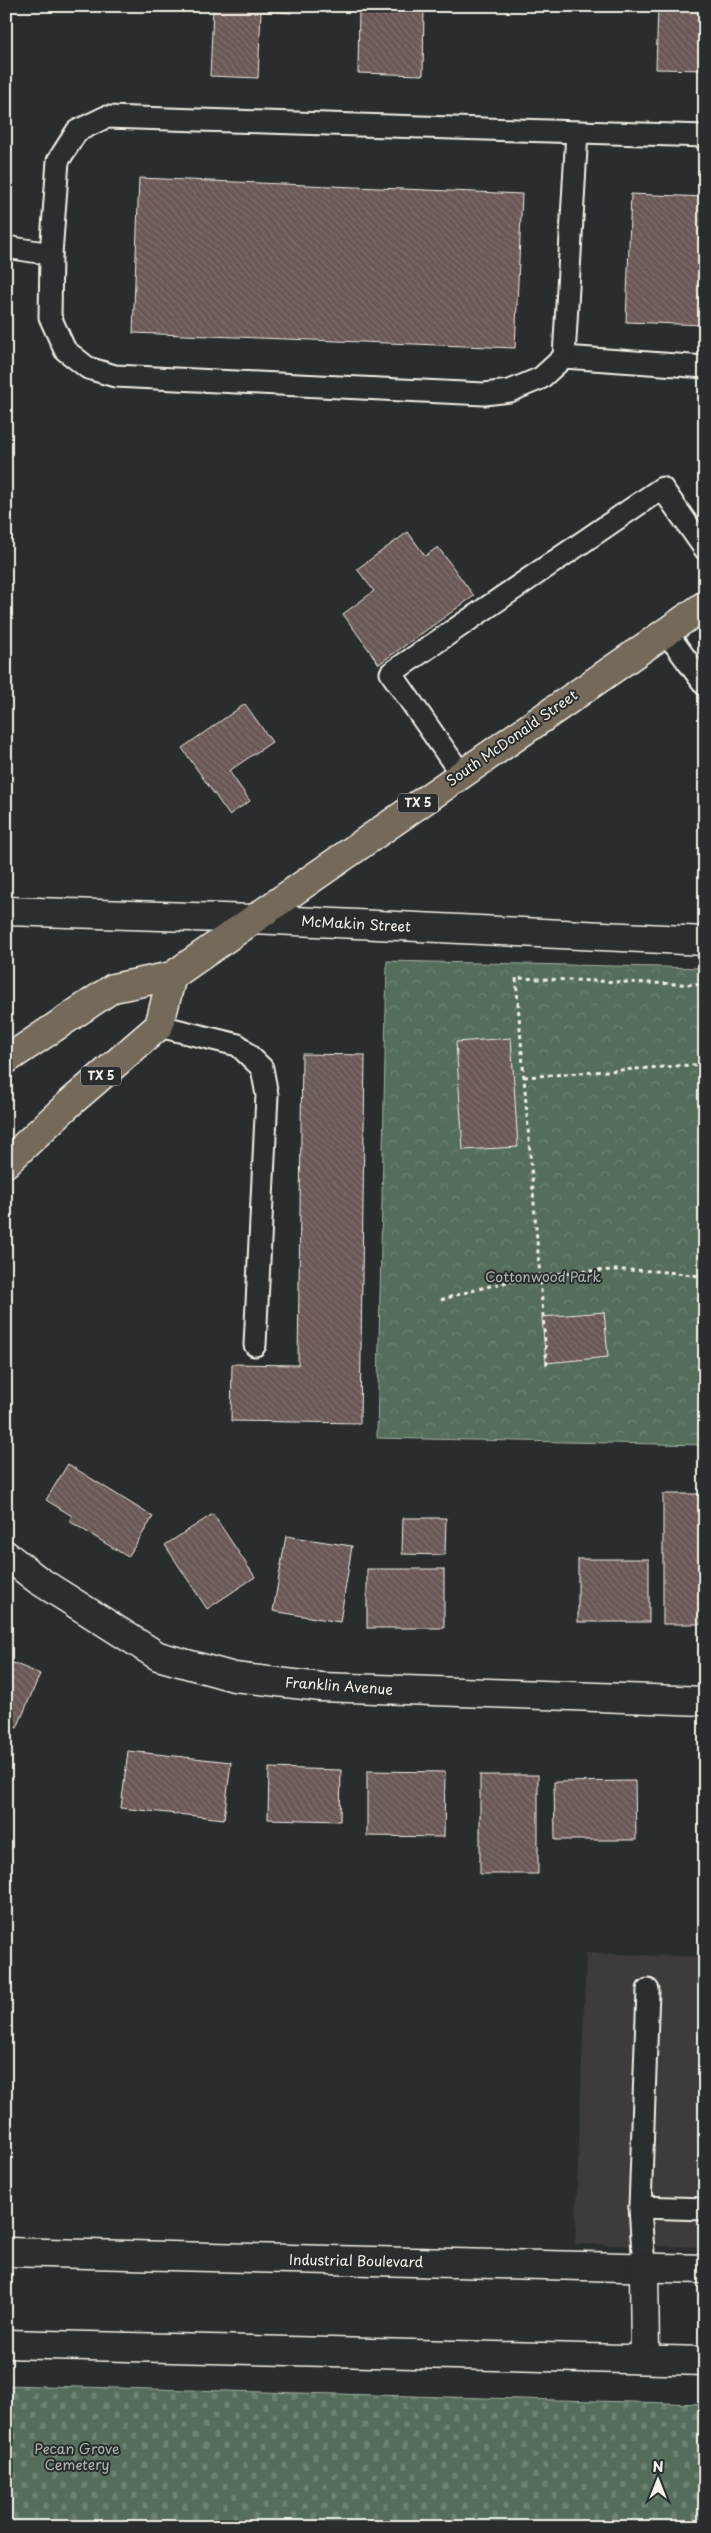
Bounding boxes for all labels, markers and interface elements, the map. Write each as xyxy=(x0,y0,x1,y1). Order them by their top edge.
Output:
street label: South McDonald Street xyxy=(442,684,582,791)
road number: TX 5 xyxy=(398,794,438,812)
street label: McMakin Street xyxy=(301,910,412,937)
road number: TX 5 xyxy=(81,1066,121,1086)
park label: Cottonwood Park xyxy=(485,1266,601,1287)
street label: Franklin Avenue xyxy=(284,1671,394,1700)
street label: Industrial Boulevard xyxy=(289,2249,424,2272)
park label: Pecan Grove Cemetery xyxy=(34,2438,120,2475)
north arrow xyxy=(634,2456,684,2506)
text: N xyxy=(652,2456,664,2477)

